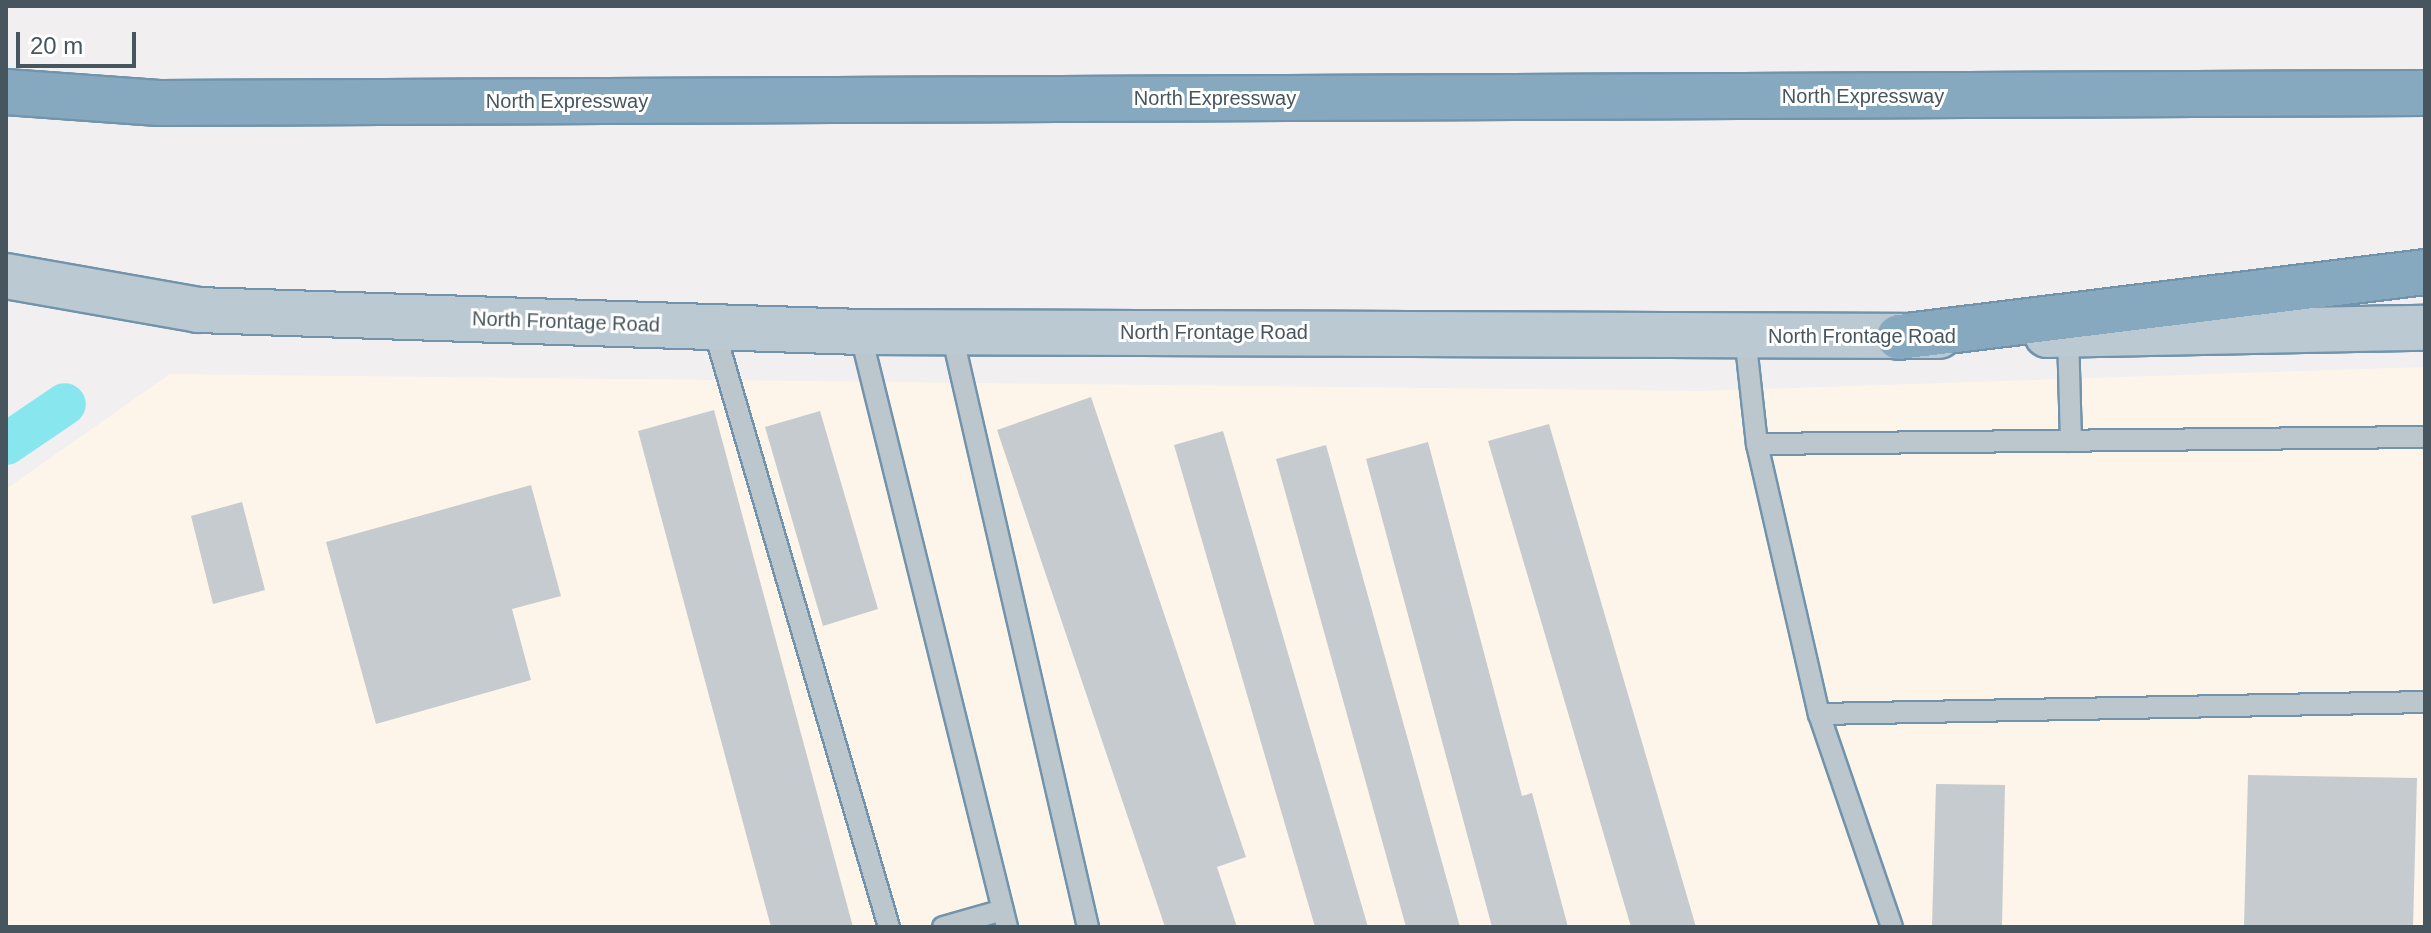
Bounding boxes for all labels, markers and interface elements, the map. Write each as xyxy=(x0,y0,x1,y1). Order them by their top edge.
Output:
scale bar xyxy=(20,16,140,66)
text: 20 m xyxy=(30,32,83,59)
street label: North Expressway xyxy=(1782,84,1944,108)
street label: North Expressway xyxy=(1134,86,1296,110)
street label: North Expressway xyxy=(486,89,648,113)
street label: North Frontage Road xyxy=(472,307,660,337)
street label: North Frontage Road xyxy=(1120,320,1308,344)
street label: North Frontage Road xyxy=(1768,324,1956,348)

